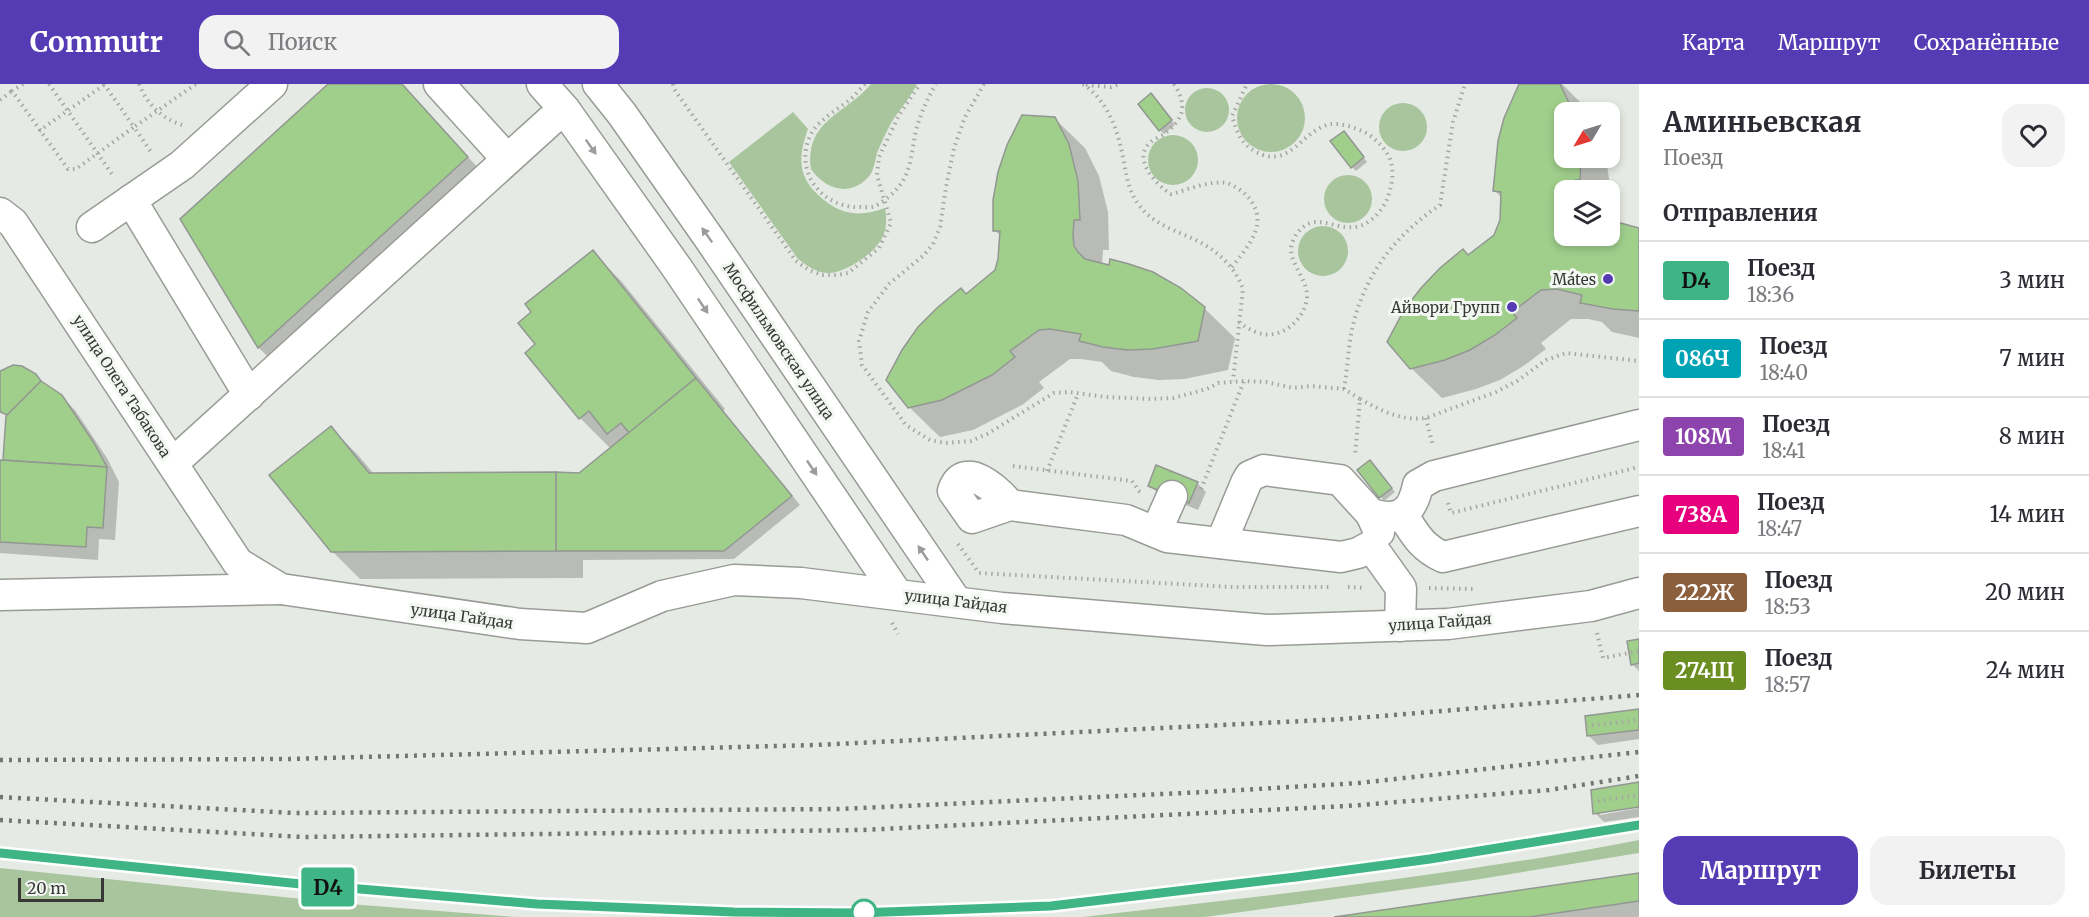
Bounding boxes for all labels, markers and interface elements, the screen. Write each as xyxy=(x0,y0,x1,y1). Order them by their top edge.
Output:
search box xyxy=(199,15,619,69)
text: Commutr xyxy=(30,24,163,60)
icon: search xyxy=(220,26,253,59)
text: Поиск xyxy=(268,28,337,56)
text: Карта xyxy=(1682,29,1745,56)
text: Маршрут xyxy=(1778,29,1881,56)
text: Сохранённые xyxy=(1914,29,2059,56)
north arrow xyxy=(1554,102,1620,168)
map controls xyxy=(1554,102,1620,246)
text: Аминьевская xyxy=(1663,104,1862,140)
button: heart xyxy=(2002,104,2065,167)
one-way arrow xyxy=(585,138,597,154)
text: Поезд xyxy=(1663,145,1724,170)
button: layers xyxy=(1554,180,1620,246)
text: Отправления xyxy=(1663,199,1818,227)
one-way arrow xyxy=(701,228,713,244)
text: Поезд xyxy=(1747,254,1815,282)
street label: Мосфильмовская улица xyxy=(719,259,839,423)
text: 3 мин xyxy=(1999,266,2065,294)
text: D4 xyxy=(1681,267,1711,294)
place label: Mátes xyxy=(1552,270,1596,289)
marker: Mátes xyxy=(1601,272,1615,286)
text: 18:36 xyxy=(1747,282,1794,307)
one-way arrow xyxy=(697,298,708,314)
place label: Айвори Групп xyxy=(1390,298,1500,317)
marker: Айвори Групп xyxy=(1505,300,1519,314)
street label: улица Олега Табакова xyxy=(69,311,175,461)
text: Поезд xyxy=(1759,332,1828,360)
text: 7 мин xyxy=(1999,344,2065,372)
text: 086Ч xyxy=(1675,345,1729,372)
text: 18:40 xyxy=(1759,360,1808,385)
text: Поезд xyxy=(1762,410,1830,438)
text: 8 мин xyxy=(1999,422,2065,450)
text: 108М xyxy=(1675,423,1732,450)
text: 18:41 xyxy=(1762,438,1806,463)
one-way arrow xyxy=(806,459,818,475)
text: Поезд xyxy=(1757,488,1825,516)
text: 14 мин xyxy=(1989,500,2065,528)
text: 738А xyxy=(1675,501,1727,528)
text: 18:47 xyxy=(1757,516,1802,541)
one-way arrow xyxy=(918,544,929,561)
text: Поезд xyxy=(1765,566,1833,594)
text: 20 мин xyxy=(1985,578,2065,606)
text: 222Ж xyxy=(1675,579,1735,606)
street label: улица Гайдая xyxy=(904,585,1009,617)
text: 18:53 xyxy=(1765,594,1811,619)
street label: улица Гайдая xyxy=(409,599,515,633)
street label: улица Гайдая xyxy=(1388,609,1492,635)
text: Поезд xyxy=(1764,644,1833,672)
text: 24 мин xyxy=(1986,656,2065,684)
text: 274Щ xyxy=(1675,657,1734,684)
text: 18:57 xyxy=(1764,672,1811,697)
button: Маршрут xyxy=(1663,836,1858,905)
button: Билеты xyxy=(1870,836,2065,905)
line badge: D4 xyxy=(301,868,355,906)
text: D4 xyxy=(313,874,343,901)
scale bar xyxy=(18,875,104,902)
text: 20 m xyxy=(27,878,66,898)
unlabelled marker xyxy=(851,899,877,917)

